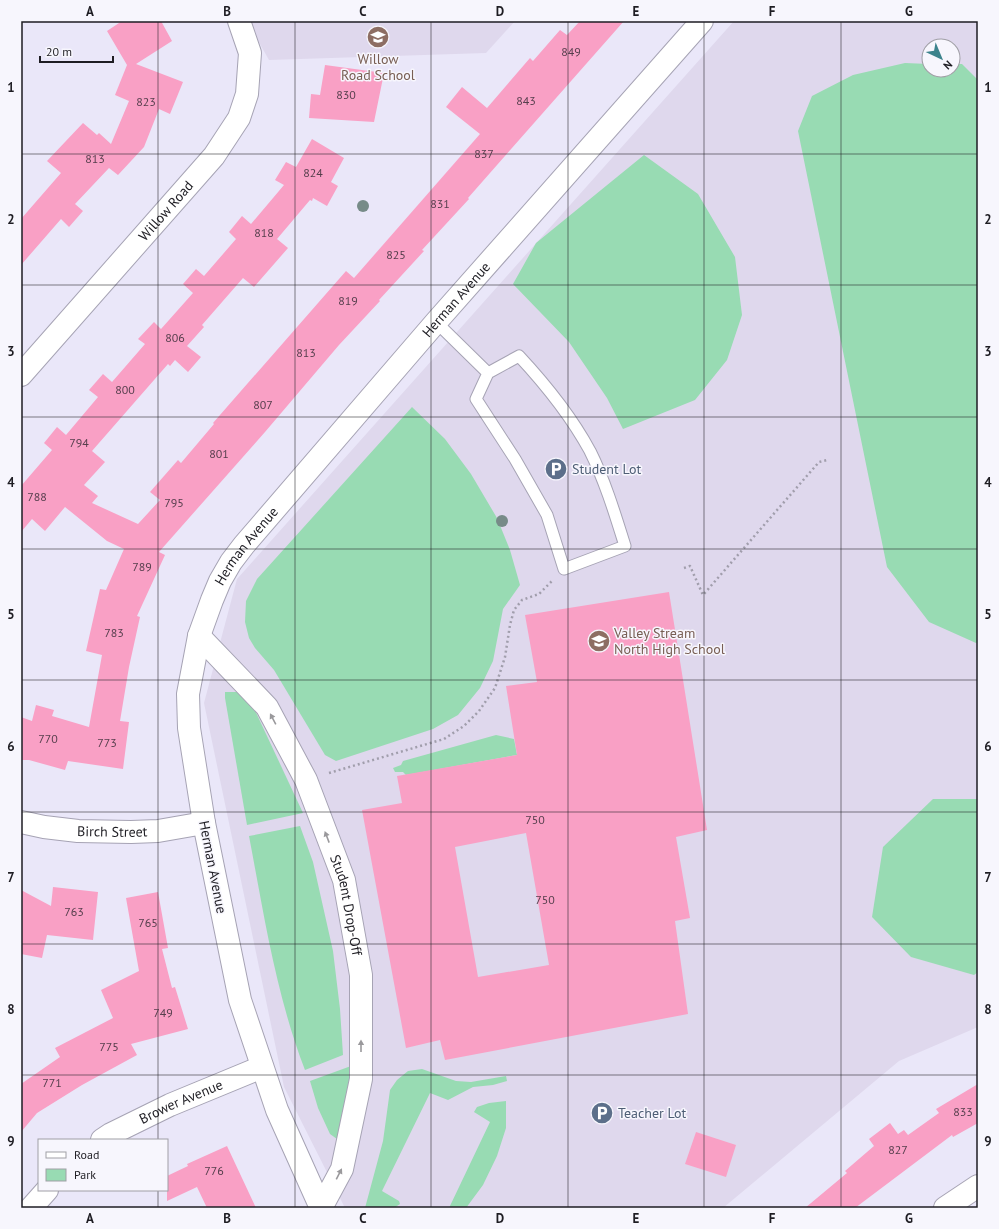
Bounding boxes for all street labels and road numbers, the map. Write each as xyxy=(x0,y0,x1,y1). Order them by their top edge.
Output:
street label: Willow Road xyxy=(134,177,197,245)
street label: Herman Avenue xyxy=(418,258,494,341)
street label: Herman Avenue xyxy=(210,503,282,588)
street label: Herman Avenue xyxy=(195,819,231,915)
street label: Birch Street xyxy=(77,822,148,841)
street label: Student Drop-Off xyxy=(326,852,366,957)
street label: Brower Avenue xyxy=(136,1075,225,1128)

